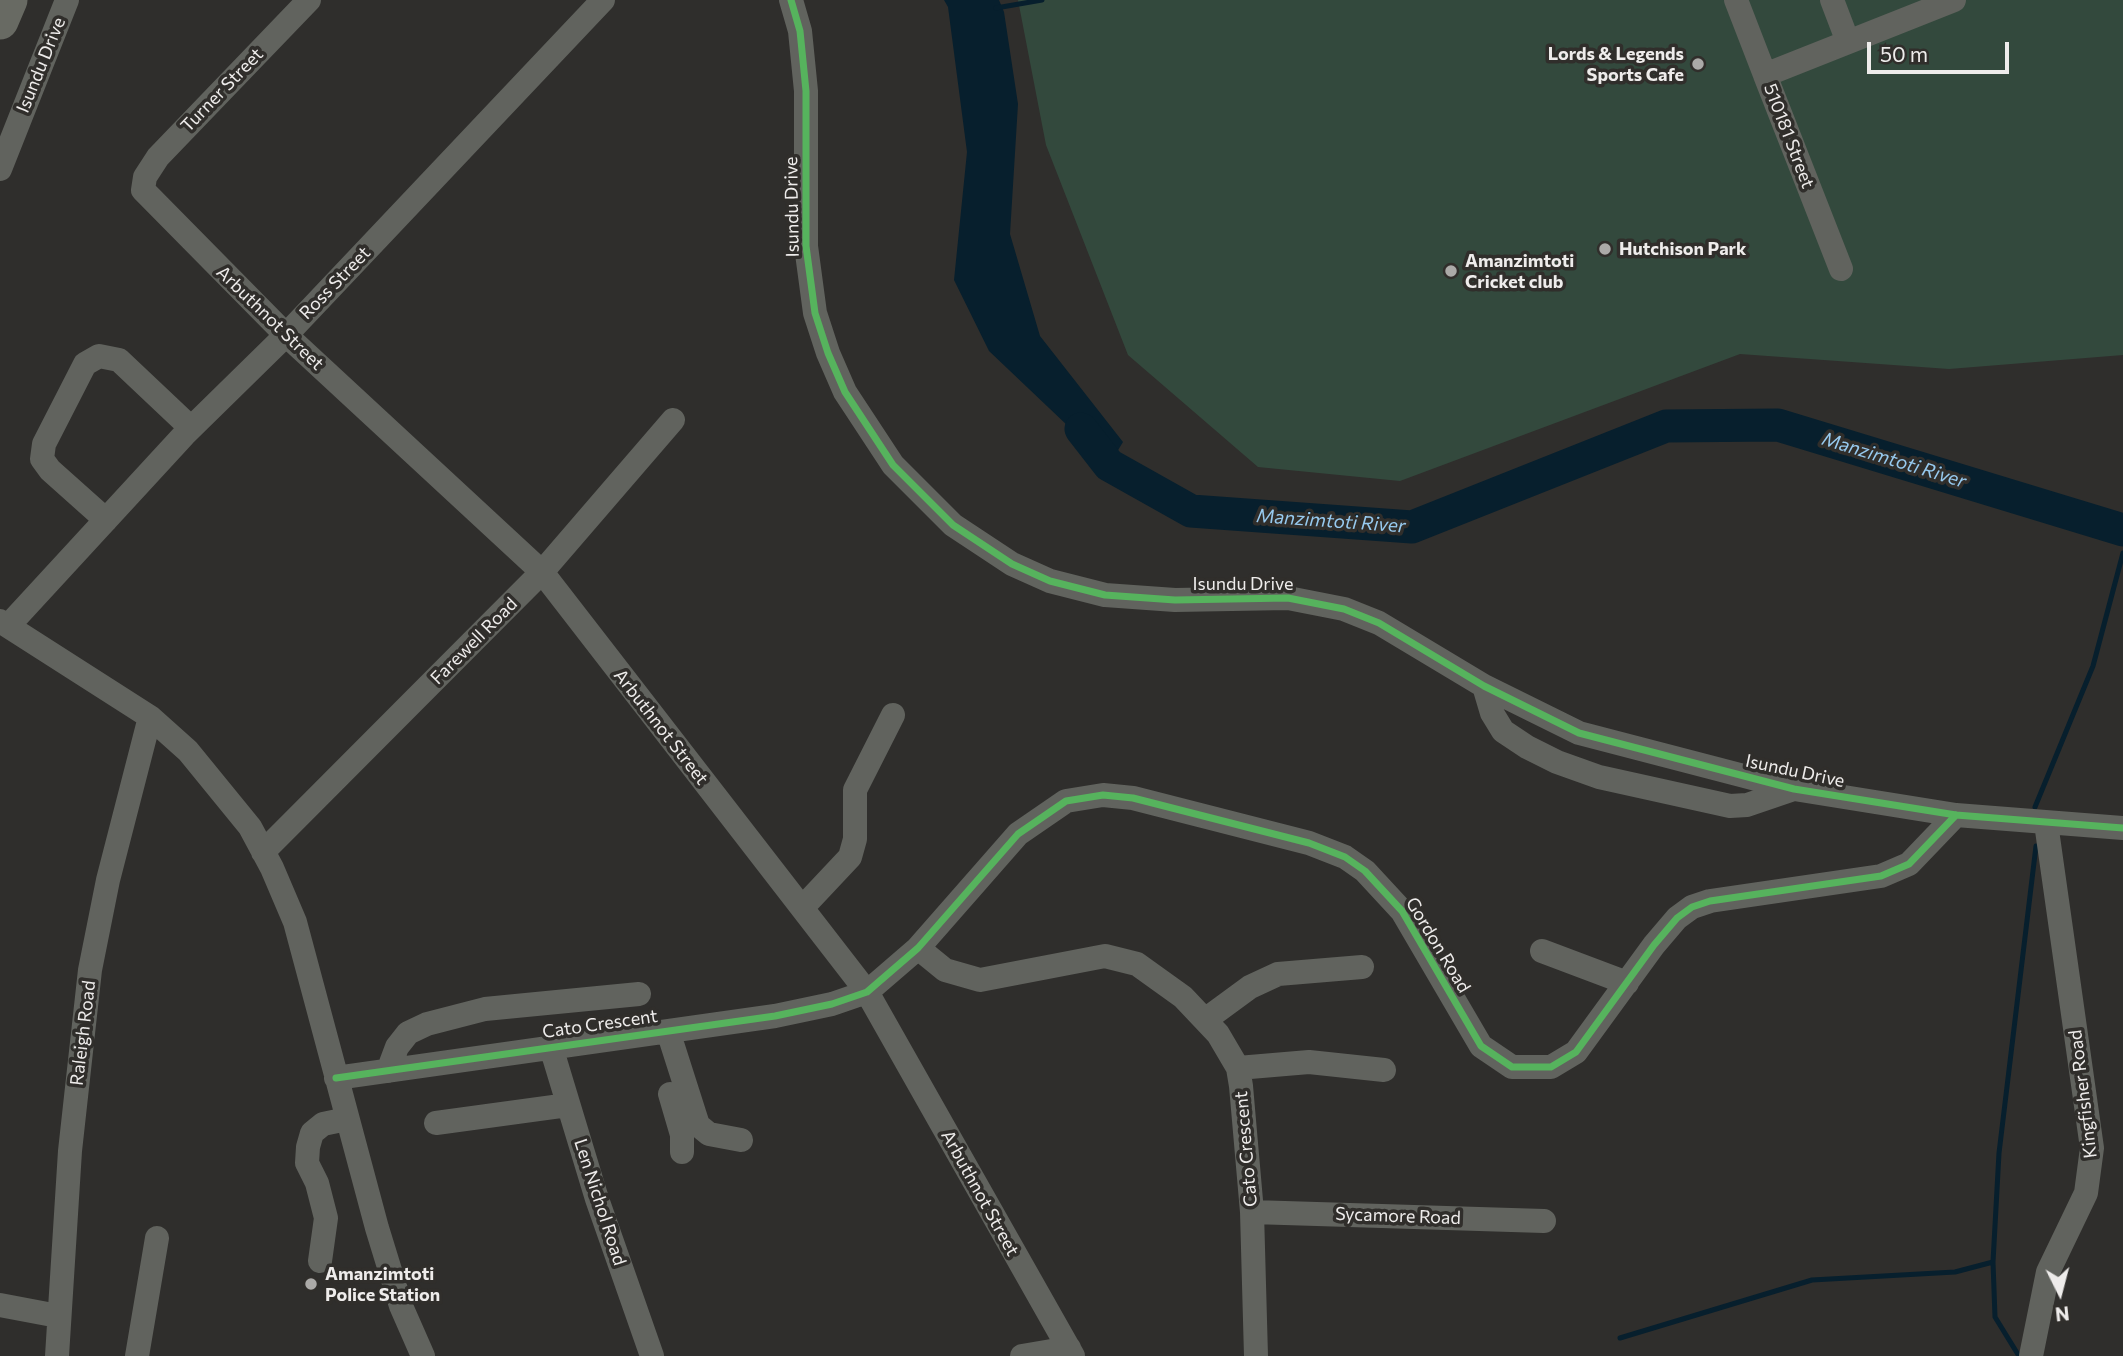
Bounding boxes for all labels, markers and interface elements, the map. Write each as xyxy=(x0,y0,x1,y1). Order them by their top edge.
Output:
street label: Isundu Drive xyxy=(12,14,70,116)
scale bar xyxy=(1871,28,2013,72)
text: 50 m xyxy=(1880,41,1928,66)
street label: Turner Street xyxy=(177,43,267,137)
place label: Lords & Legends Sports Cafe xyxy=(1548,43,1684,86)
marker: Lords & Legends Sports Cafe xyxy=(1690,56,1706,72)
street label: 510181 Street xyxy=(1759,81,1819,191)
street label: Isundu Drive xyxy=(780,156,804,258)
place label: Hutchison Park xyxy=(1619,238,1746,260)
marker: Hutchison Park xyxy=(1597,241,1613,257)
street label: Ross Street xyxy=(295,242,375,324)
place label: Amanzimtoti Cricket club xyxy=(1465,250,1574,292)
street label: Arbuthnot Street xyxy=(212,261,328,375)
marker: Amanzimtoti Cricket club xyxy=(1443,263,1459,279)
water label: Manzimtoti River xyxy=(1819,427,1969,493)
water label: Manzimtoti River xyxy=(1256,504,1406,538)
street label: Isundu Drive xyxy=(1193,573,1293,595)
street label: Farewell Road xyxy=(426,593,522,689)
street label: Arbuthnot Street xyxy=(609,665,713,789)
street label: Isundu Drive xyxy=(1743,750,1847,792)
street label: Gordon Road xyxy=(1401,893,1475,997)
street label: Raleigh Road xyxy=(66,979,100,1087)
street label: Cato Crescent xyxy=(541,1005,659,1043)
street label: Kingfisher Road xyxy=(2064,1029,2102,1159)
street label: Cato Crescent xyxy=(1230,1090,1262,1208)
street label: Arbuthnot Street xyxy=(936,1126,1024,1260)
street label: Len Nichol Road xyxy=(569,1136,631,1268)
street label: Sycamore Road xyxy=(1335,1203,1461,1229)
north arrow xyxy=(2025,1258,2095,1328)
place label: Amanzimtoti Police Station xyxy=(325,1263,440,1306)
marker: Amanzimtoti Police Station xyxy=(303,1276,319,1292)
text: N xyxy=(2054,1302,2071,1327)

